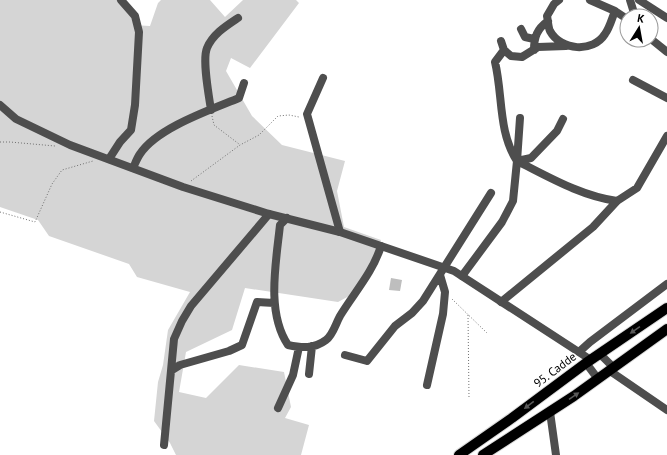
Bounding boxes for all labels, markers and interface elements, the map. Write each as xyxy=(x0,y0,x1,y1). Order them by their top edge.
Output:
north arrow xyxy=(619,8,659,48)
text: K xyxy=(636,11,646,26)
one-way arrow xyxy=(630,326,640,334)
street label: 95. Cadde xyxy=(530,349,579,390)
one-way arrow xyxy=(569,392,579,400)
one-way arrow xyxy=(524,401,535,410)

